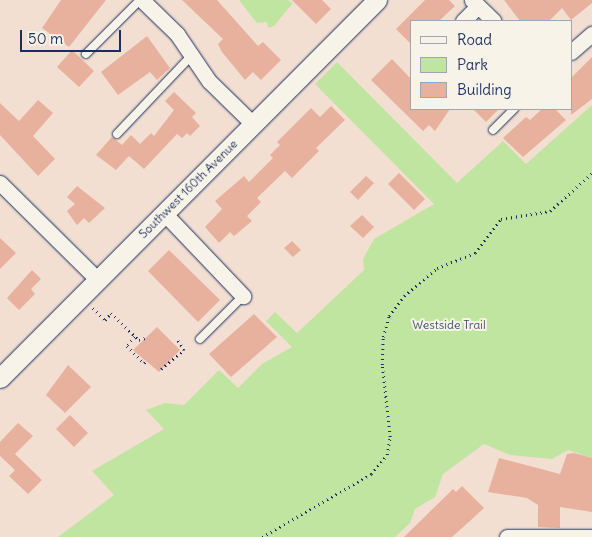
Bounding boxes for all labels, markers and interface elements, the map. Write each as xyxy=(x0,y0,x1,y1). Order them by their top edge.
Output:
scale bar xyxy=(22,20,124,52)
legend xyxy=(410,20,572,110)
text: 50 m xyxy=(28,29,63,48)
text: Road xyxy=(457,30,492,49)
text: Park xyxy=(457,55,488,74)
text: Building xyxy=(457,80,512,99)
street label: Southwest 160th Avenue xyxy=(136,137,240,241)
park label: Westside Trail xyxy=(412,318,486,332)

